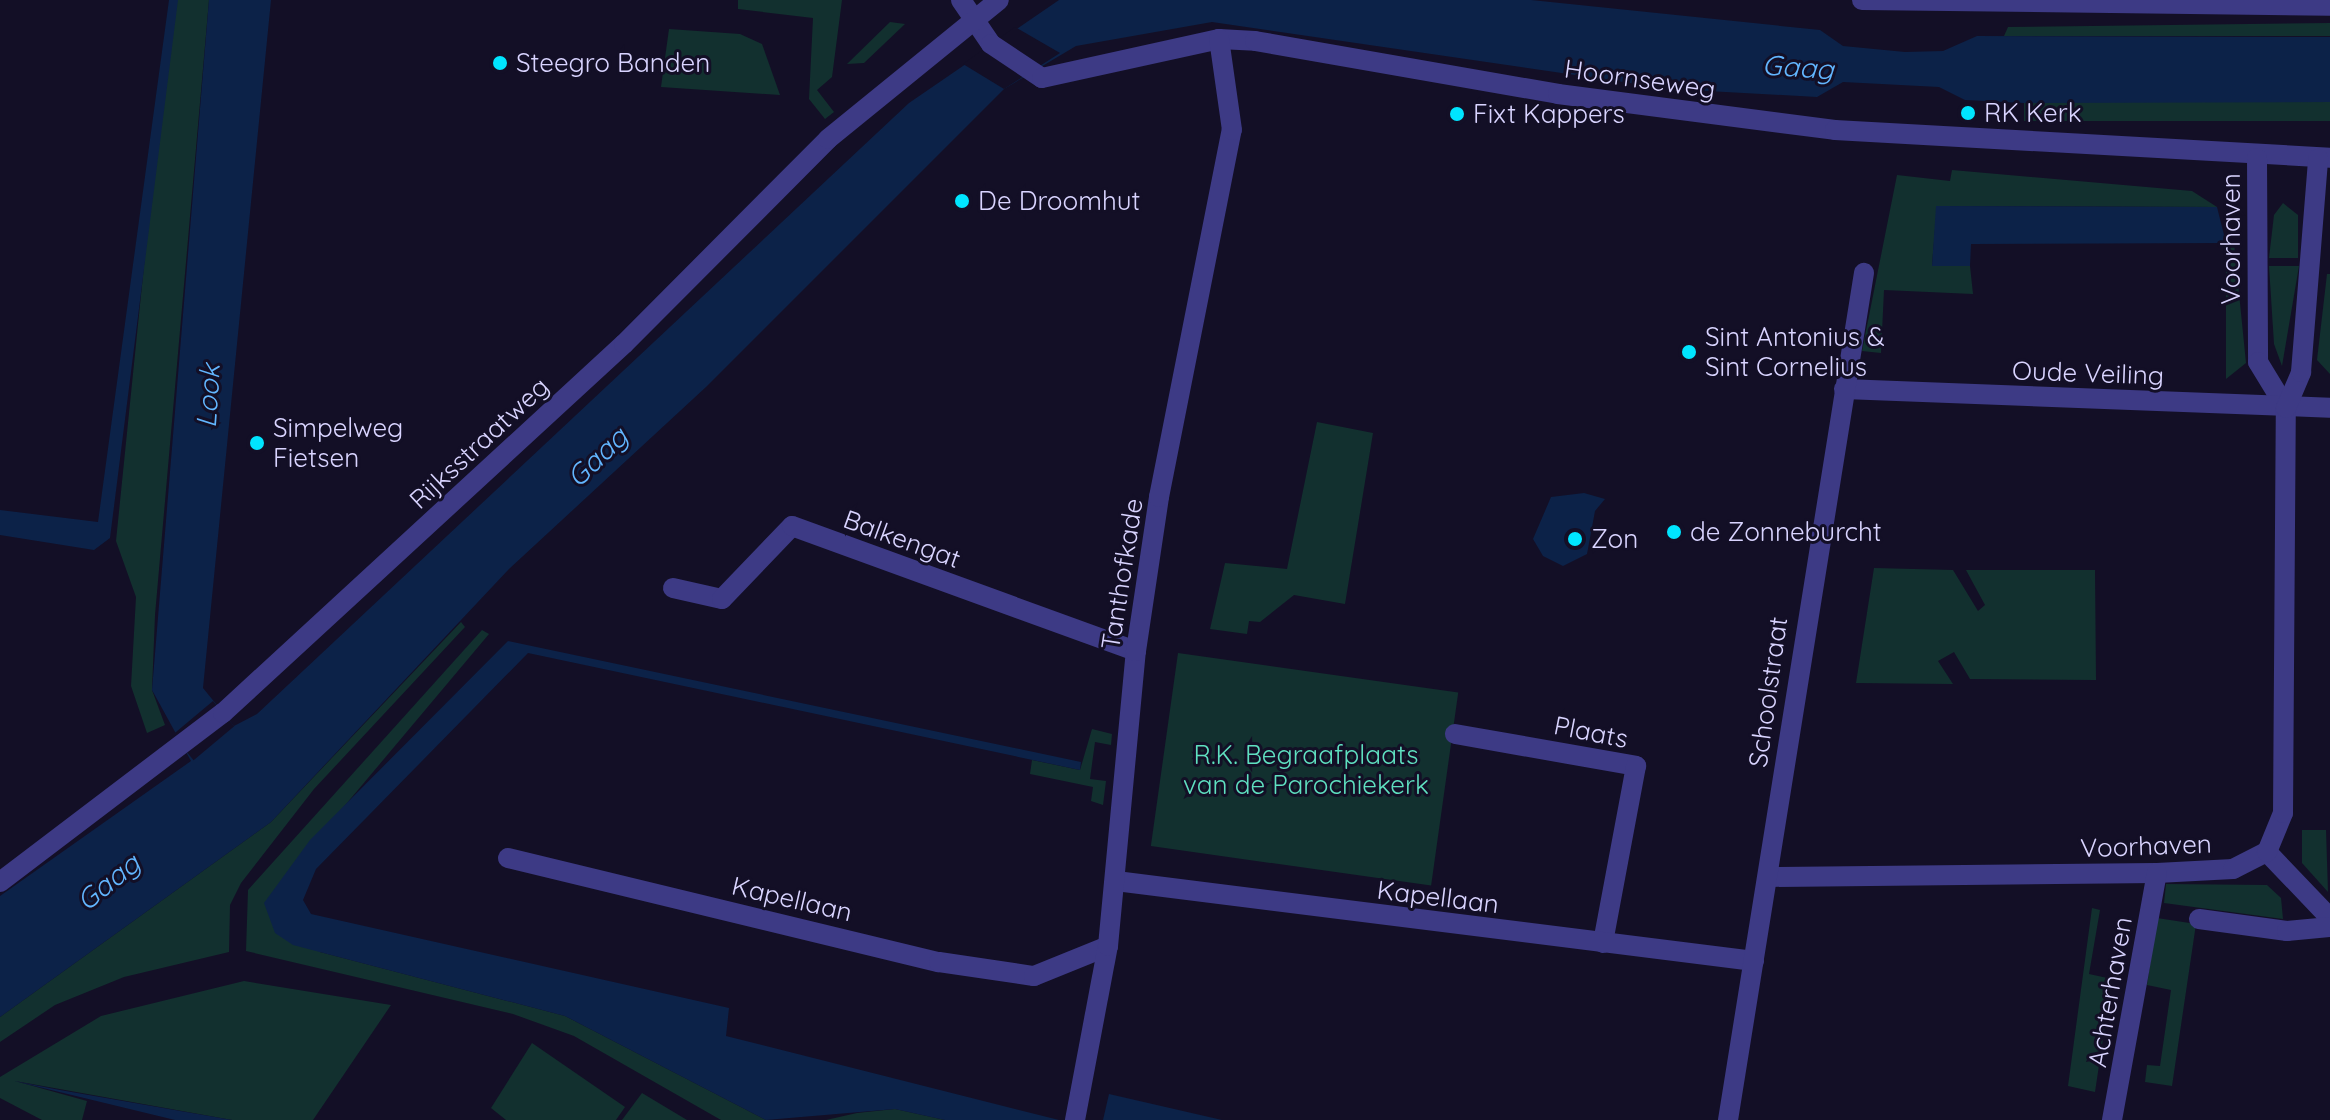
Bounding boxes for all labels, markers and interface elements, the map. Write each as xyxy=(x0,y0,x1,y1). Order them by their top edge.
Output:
place label: Steegro Banden xyxy=(516,47,710,79)
water label: Gaag xyxy=(1761,48,1835,86)
street label: Hoornseweg xyxy=(1562,53,1718,105)
marker: Steegro Banden xyxy=(491,54,509,72)
place label: RK Kerk xyxy=(1984,97,2082,129)
place label: Fixt Kappers xyxy=(1473,98,1625,130)
marker: RK Kerk xyxy=(1959,104,1977,122)
marker: Fixt Kappers xyxy=(1448,105,1466,123)
street label: Voorhaven xyxy=(2215,173,2247,305)
place label: De Droomhut xyxy=(978,185,1140,217)
marker: De Droomhut xyxy=(953,192,971,210)
place label: Sint Antonius & Sint Cornelius xyxy=(1705,321,1885,382)
marker: Sint Antonius & Sint Cornelius xyxy=(1680,343,1698,361)
street label: Oude Veiling xyxy=(2012,355,2164,391)
water label: Look xyxy=(189,363,227,429)
street label: Rijksstraatweg xyxy=(403,371,555,515)
place label: Simpelweg Fietsen xyxy=(273,412,403,474)
water label: Gaag xyxy=(560,420,634,494)
marker: Simpelweg Fietsen xyxy=(248,434,266,452)
street label: Tanthofkade xyxy=(1095,496,1149,652)
street label: Balkengat xyxy=(839,503,965,575)
place label: de Zonneburcht xyxy=(1690,516,1882,548)
place label: Zon xyxy=(1591,523,1638,555)
marker: de Zonneburcht xyxy=(1665,523,1683,541)
marker: Zon xyxy=(1566,530,1584,548)
street label: Schoolstraat xyxy=(1742,615,1794,769)
street label: Plaats xyxy=(1551,710,1631,754)
park label: R.K. Begraafplaats van de Parochiekerk xyxy=(1183,739,1429,800)
street label: Voorhaven xyxy=(2080,828,2212,864)
water label: Gaag xyxy=(70,846,146,918)
street label: Kapellaan xyxy=(729,870,855,928)
street label: Kapellaan xyxy=(1375,874,1501,920)
street label: Achterhaven xyxy=(2081,914,2139,1070)

